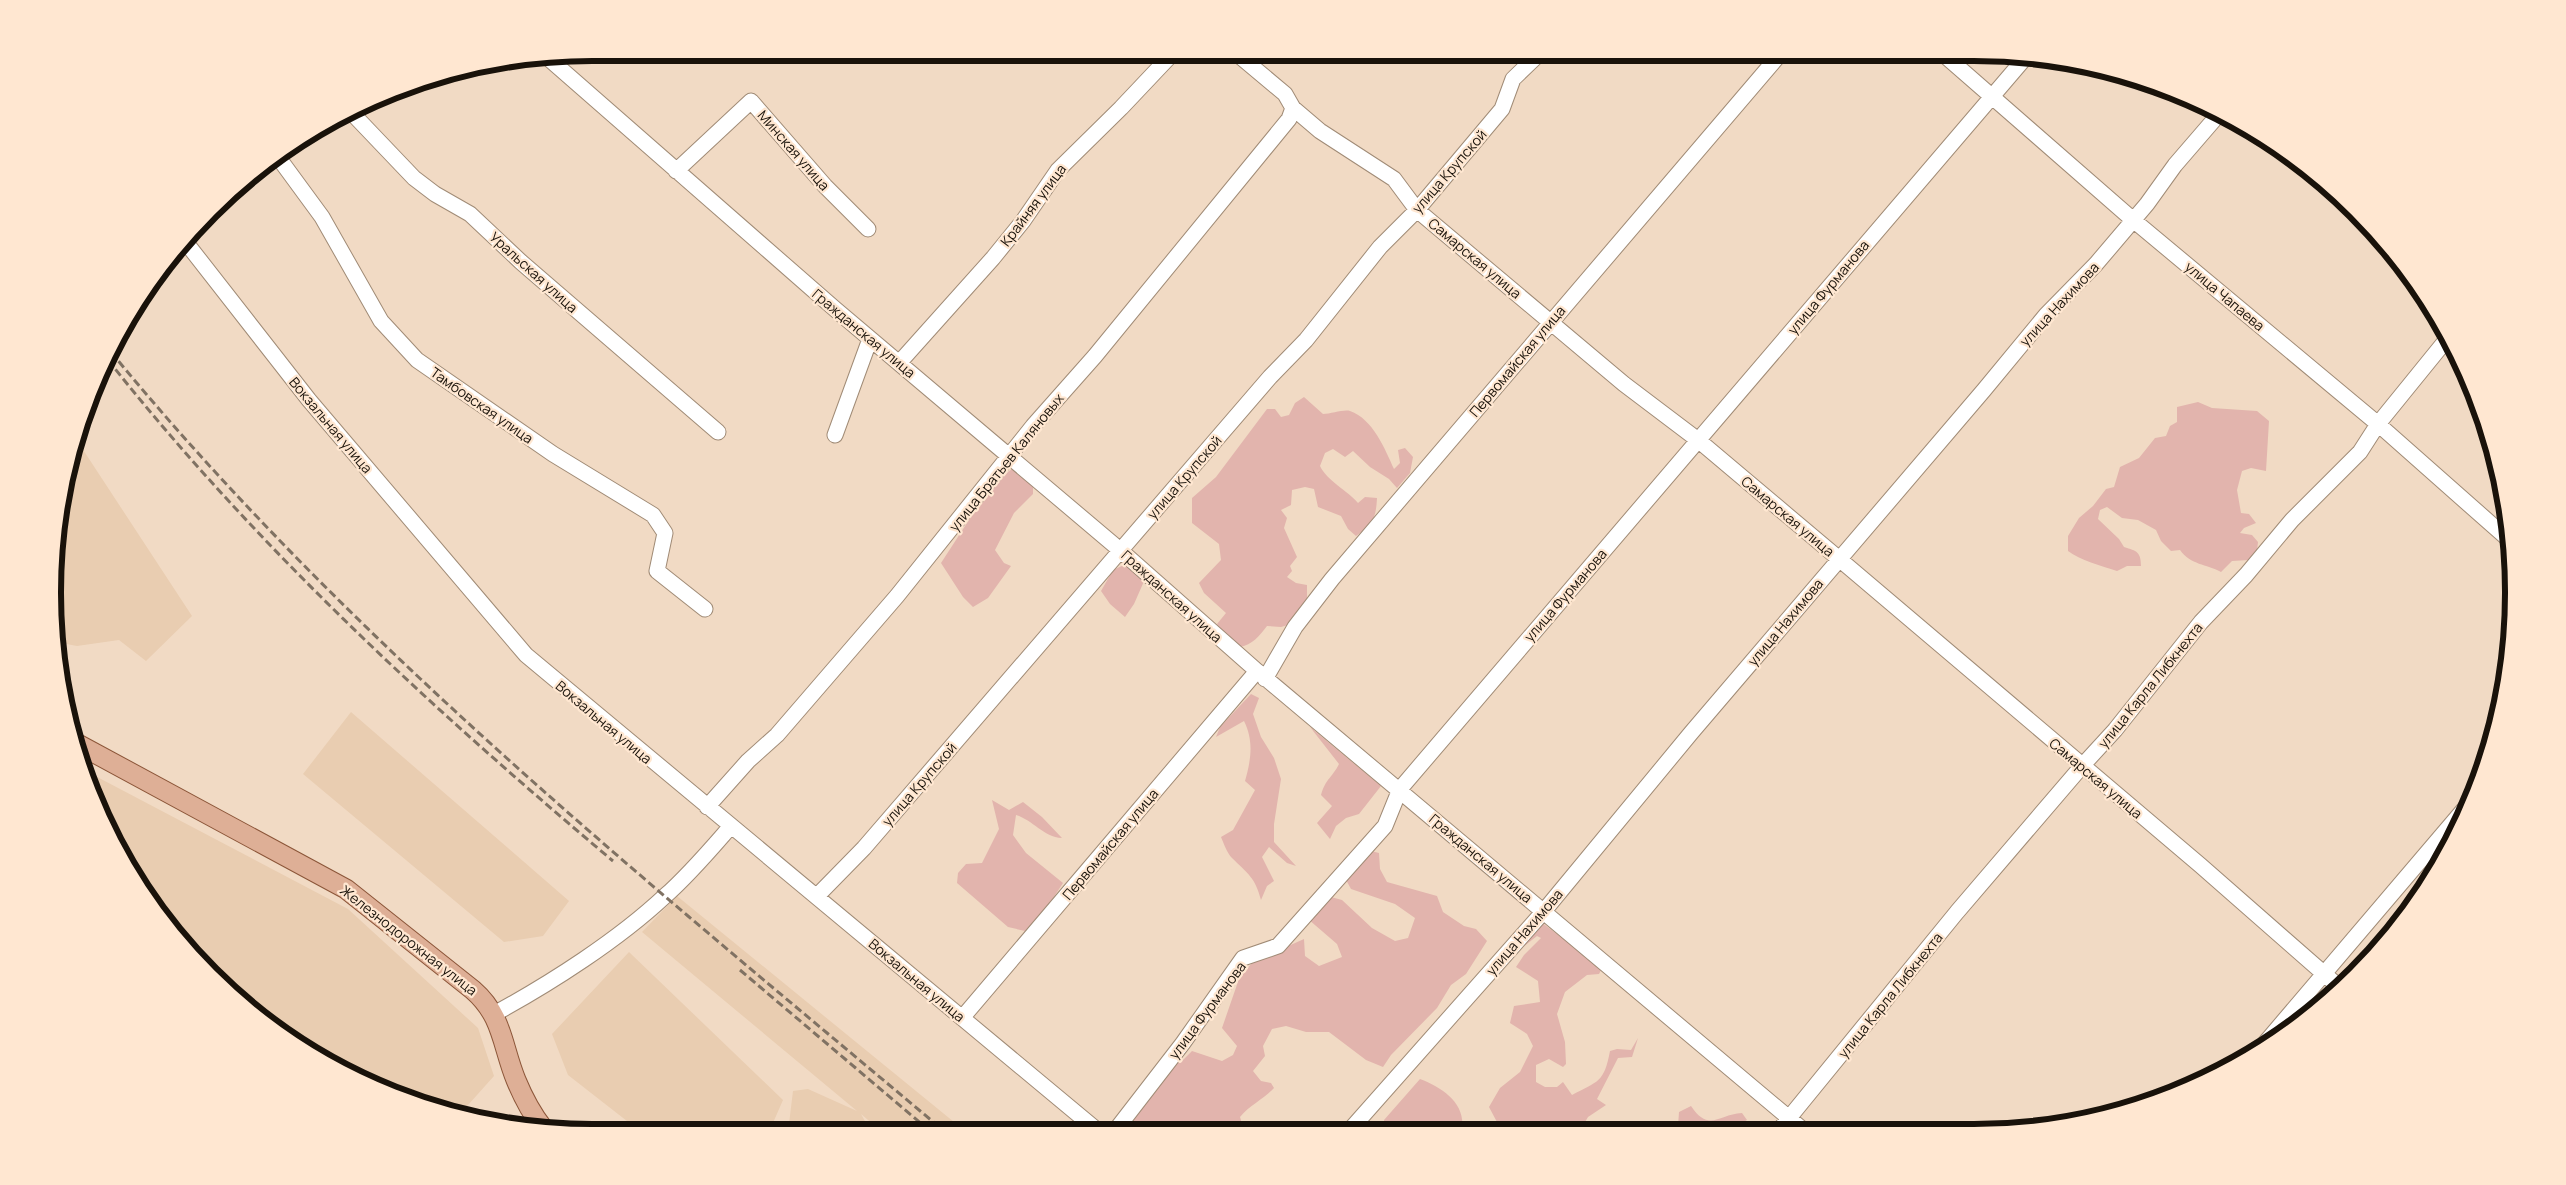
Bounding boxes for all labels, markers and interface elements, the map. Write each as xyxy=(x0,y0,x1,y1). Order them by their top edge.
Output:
street label: Минская улица xyxy=(754,106,834,194)
street label: улица Крупской xyxy=(1407,125,1491,217)
street label: Крайняя улица xyxy=(996,160,1070,250)
street label: Самарская улица xyxy=(1424,213,1526,303)
street label: Уральская улица xyxy=(486,227,582,317)
street label: улица Фурманова xyxy=(1783,236,1873,338)
street label: улица Чапаева xyxy=(2181,257,2269,335)
street label: улица Нахимова xyxy=(2015,258,2103,350)
street label: Гражданская улица xyxy=(808,284,920,382)
street label: Первомайская улица xyxy=(1465,301,1569,421)
street label: Тамбовская улица xyxy=(427,362,537,448)
street label: Вокзальная улица xyxy=(285,373,377,477)
street label: улица Братьев Каляновых xyxy=(944,388,1068,535)
street label: улица Крупской xyxy=(1142,431,1226,523)
street label: Самарская улица xyxy=(1737,471,1839,561)
street label: улица Фурманова xyxy=(1519,545,1611,645)
street label: Гражданская улица xyxy=(1118,546,1226,646)
street label: улица Нахимова xyxy=(1743,574,1827,670)
street label: улица Карла Либкнехта xyxy=(2093,618,2207,752)
street label: Вокзальная улица xyxy=(552,676,656,768)
street label: Самарская улица xyxy=(2045,733,2147,823)
street label: улица Крупской xyxy=(877,738,961,830)
street label: Первомайская улица xyxy=(1058,784,1162,904)
street label: Гражданская улица xyxy=(1425,809,1537,907)
street label: Железнодорожная улица xyxy=(337,881,481,999)
street label: улица Нахимова xyxy=(1481,885,1567,979)
street label: улица Карла Либкнехта xyxy=(1833,928,1947,1062)
street label: Вокзальная улица xyxy=(865,934,969,1026)
street label: улица Фурманова xyxy=(1164,957,1250,1063)

